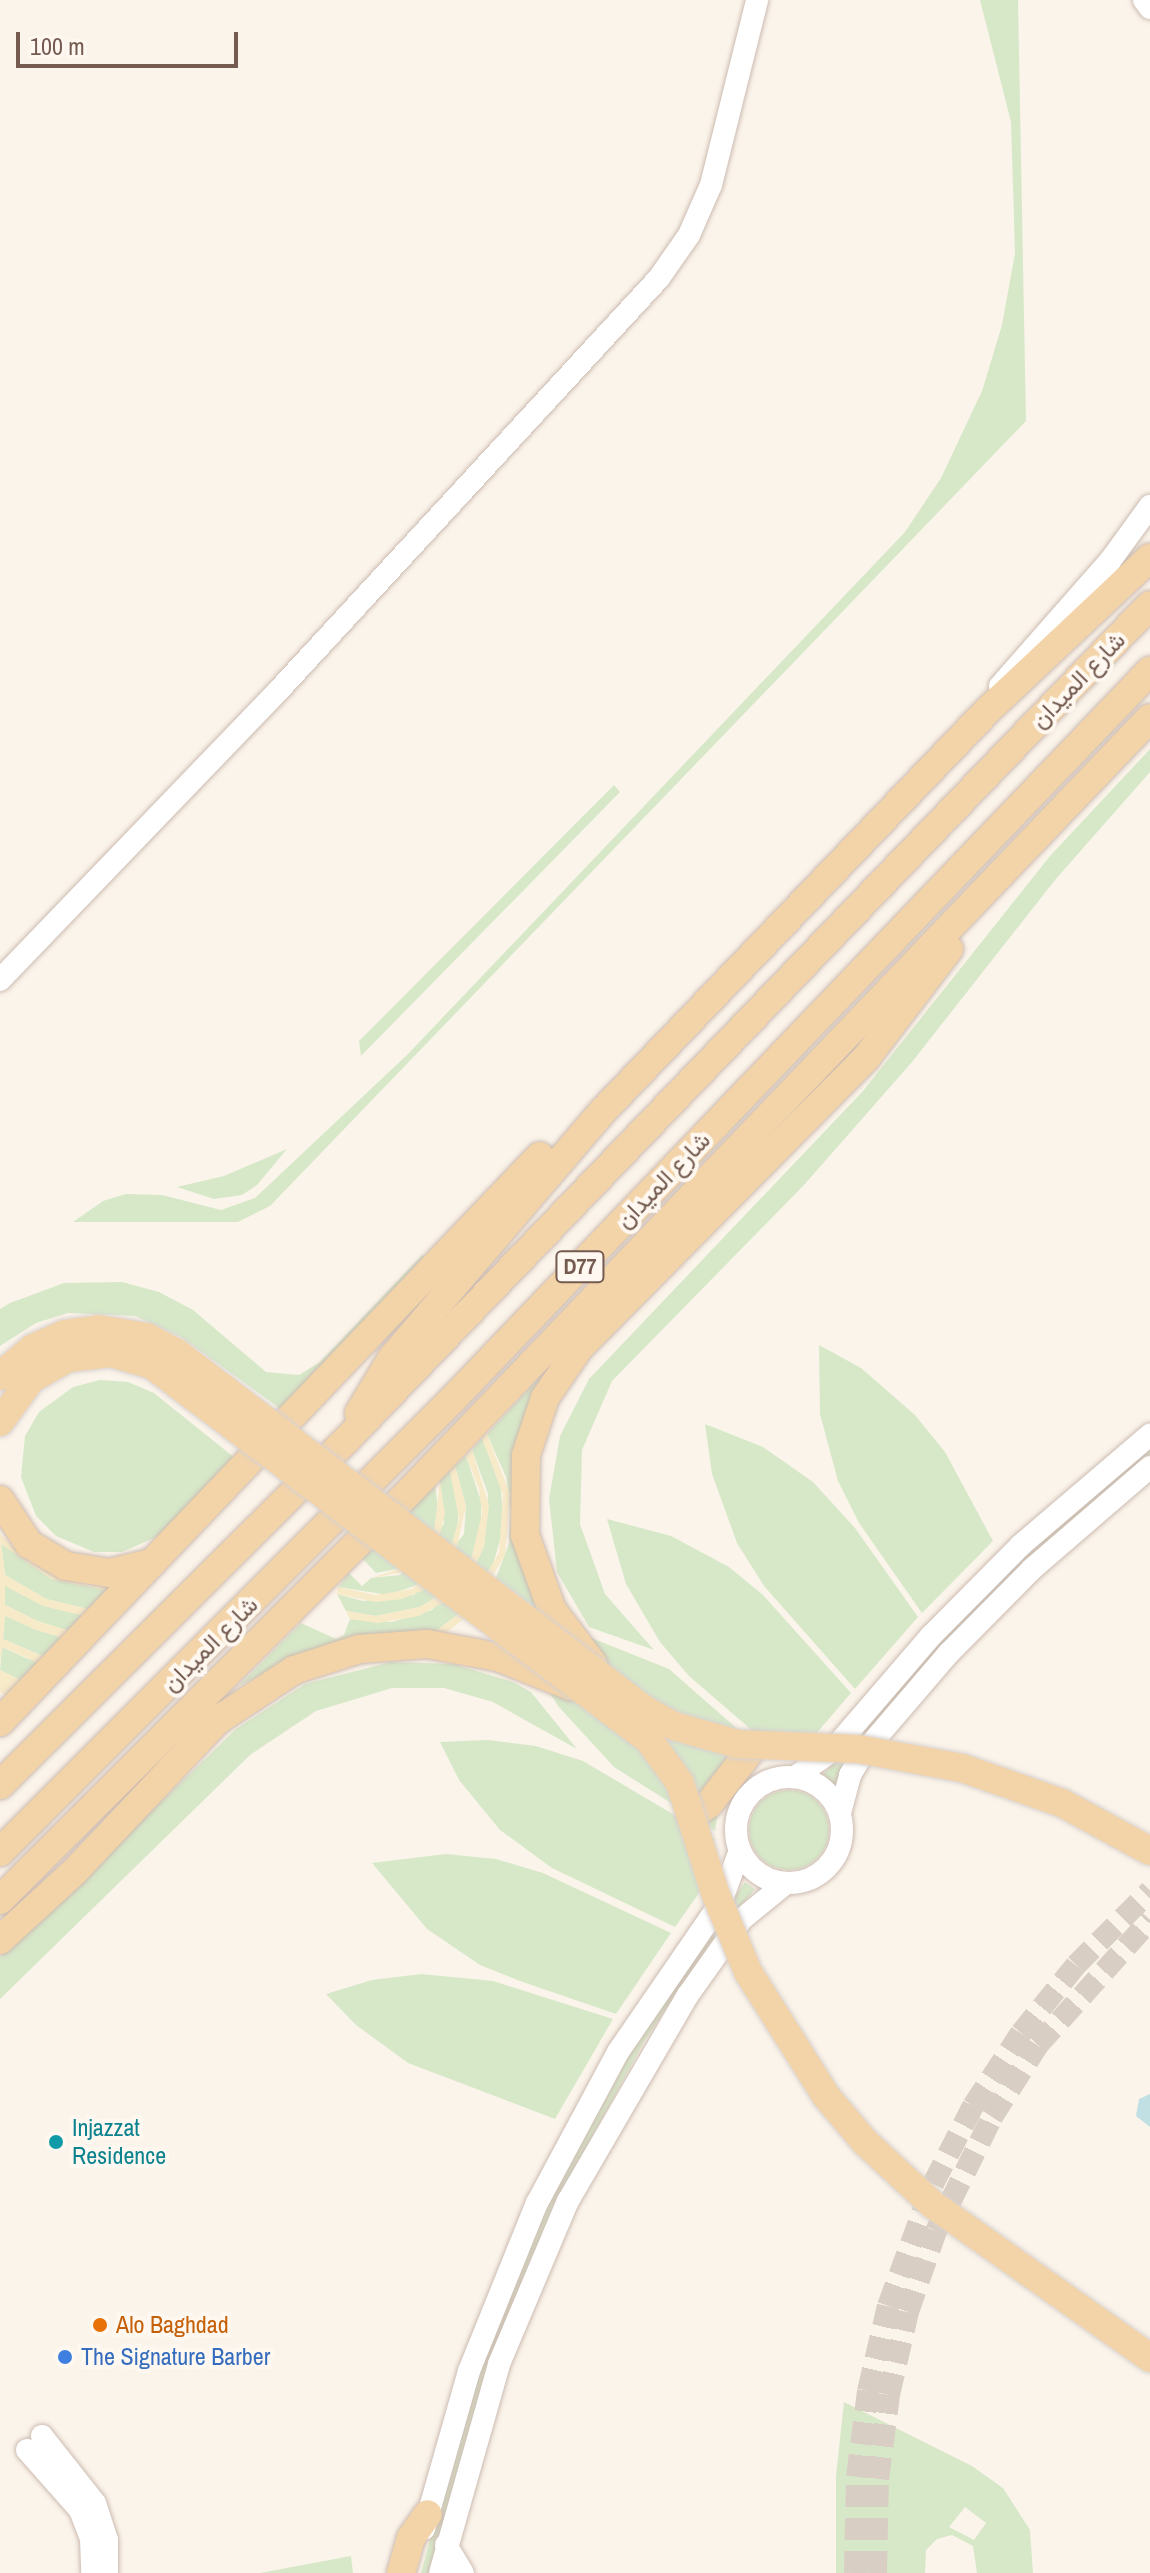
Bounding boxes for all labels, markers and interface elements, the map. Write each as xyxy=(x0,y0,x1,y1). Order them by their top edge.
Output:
scale bar xyxy=(20,16,242,66)
text: 100 m xyxy=(30,30,85,62)
street label: شارع الميدان xyxy=(1025,626,1131,734)
street label: شارع الميدان xyxy=(610,1126,716,1234)
road number: D77 xyxy=(554,1249,606,1285)
street label: شارع الميدان xyxy=(156,1590,264,1698)
place label: Injazzat Residence xyxy=(72,2114,166,2170)
marker: Injazzat Residence xyxy=(47,2133,65,2151)
place label: Alo Baghdad xyxy=(116,2311,229,2339)
marker: Alo Baghdad xyxy=(91,2316,109,2334)
place label: The Signature Barber xyxy=(81,2343,270,2371)
marker: The Signature Barber xyxy=(56,2348,74,2366)

